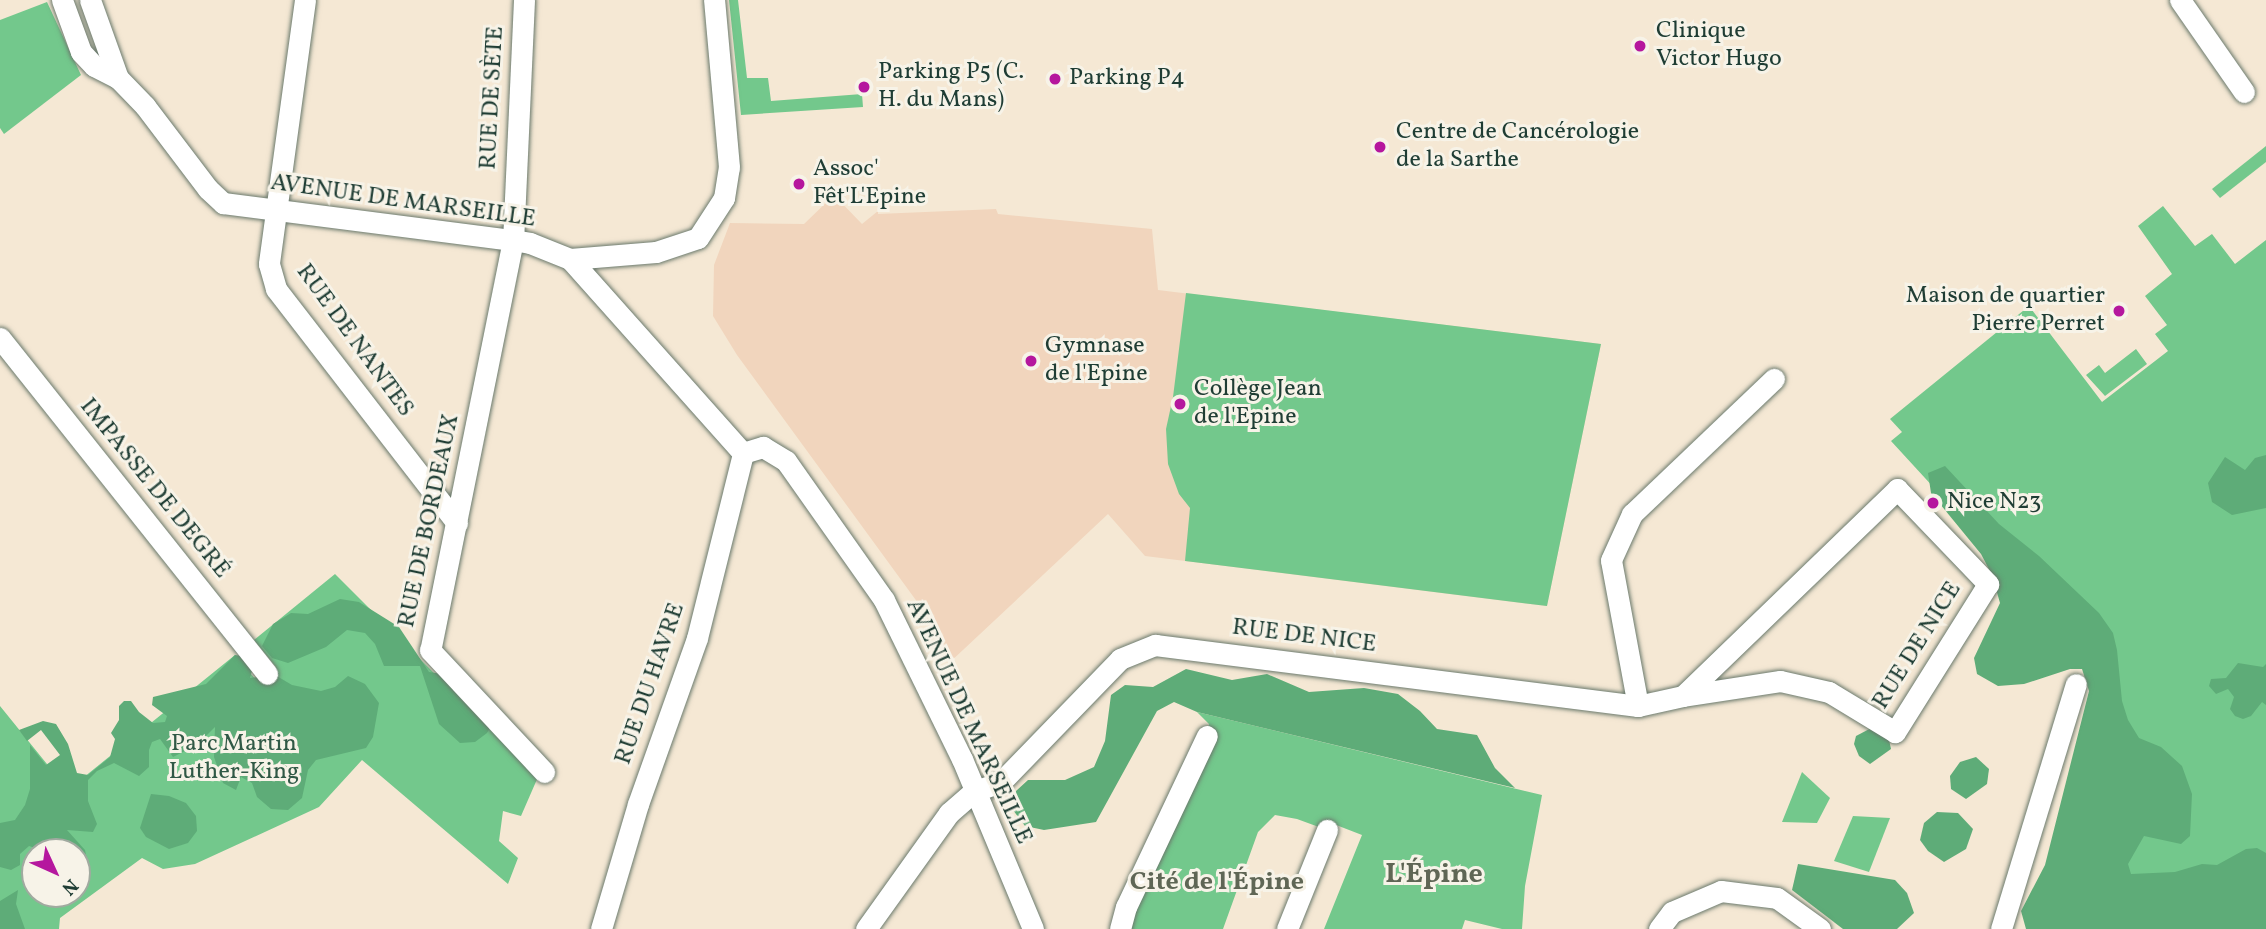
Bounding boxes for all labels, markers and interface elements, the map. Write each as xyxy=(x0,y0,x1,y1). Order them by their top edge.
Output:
place label: Clinique Victor Hugo xyxy=(1656,18,1782,74)
street label: RUE DE SÈTE xyxy=(475,26,511,170)
marker: Clinique Victor Hugo xyxy=(1630,36,1650,56)
place label: Parking P5 (C. H. du Mans) xyxy=(878,59,1024,115)
place label: Parking P4 xyxy=(1069,65,1185,93)
marker: Parking P4 xyxy=(1047,71,1063,87)
marker: Parking P5 (C. H. du Mans) xyxy=(856,79,872,95)
place label: Centre de Cancérologie de la Sarthe xyxy=(1396,119,1639,175)
marker: Centre de Cancérologie de la Sarthe xyxy=(1370,137,1390,157)
place label: Assoc' Fêt'L'Epine xyxy=(813,156,926,212)
street label: AVENUE DE MARSEILLE xyxy=(269,169,537,235)
marker: Assoc' Fêt'L'Epine xyxy=(791,176,807,192)
street label: RUE DE NANTES xyxy=(289,259,419,423)
place label: Maison de quartier Pierre Perret xyxy=(1906,283,2105,339)
marker: Maison de quartier Pierre Perret xyxy=(2111,303,2127,319)
place label: Gymnase de l'Epine xyxy=(1045,333,1148,389)
marker: Gymnase de l'Epine xyxy=(1023,353,1039,369)
place label: Collège Jean de l'Epine xyxy=(1194,376,1322,432)
street label: IMPASSE DE DEGRÉ xyxy=(73,393,235,585)
marker: Collège Jean de l'Epine xyxy=(1172,396,1188,412)
street label: RUE DE BORDEAUX xyxy=(393,412,467,630)
place label: Nice N23 xyxy=(1947,489,2041,517)
marker: Nice N23 xyxy=(1925,495,1941,511)
street label: RUE DE NICE xyxy=(1867,577,1969,715)
street label: AVENUE DE MARSEILLE xyxy=(898,595,1038,849)
street label: RUE DU HAVRE xyxy=(610,599,692,769)
street label: RUE DE NICE xyxy=(1230,614,1378,660)
park label: Parc Martin Luther-King xyxy=(169,731,299,787)
north arrow xyxy=(21,838,91,908)
district label: L'Épine xyxy=(1385,858,1483,892)
district label: Cité de l'Épine xyxy=(1130,867,1304,899)
text: N xyxy=(55,872,84,900)

